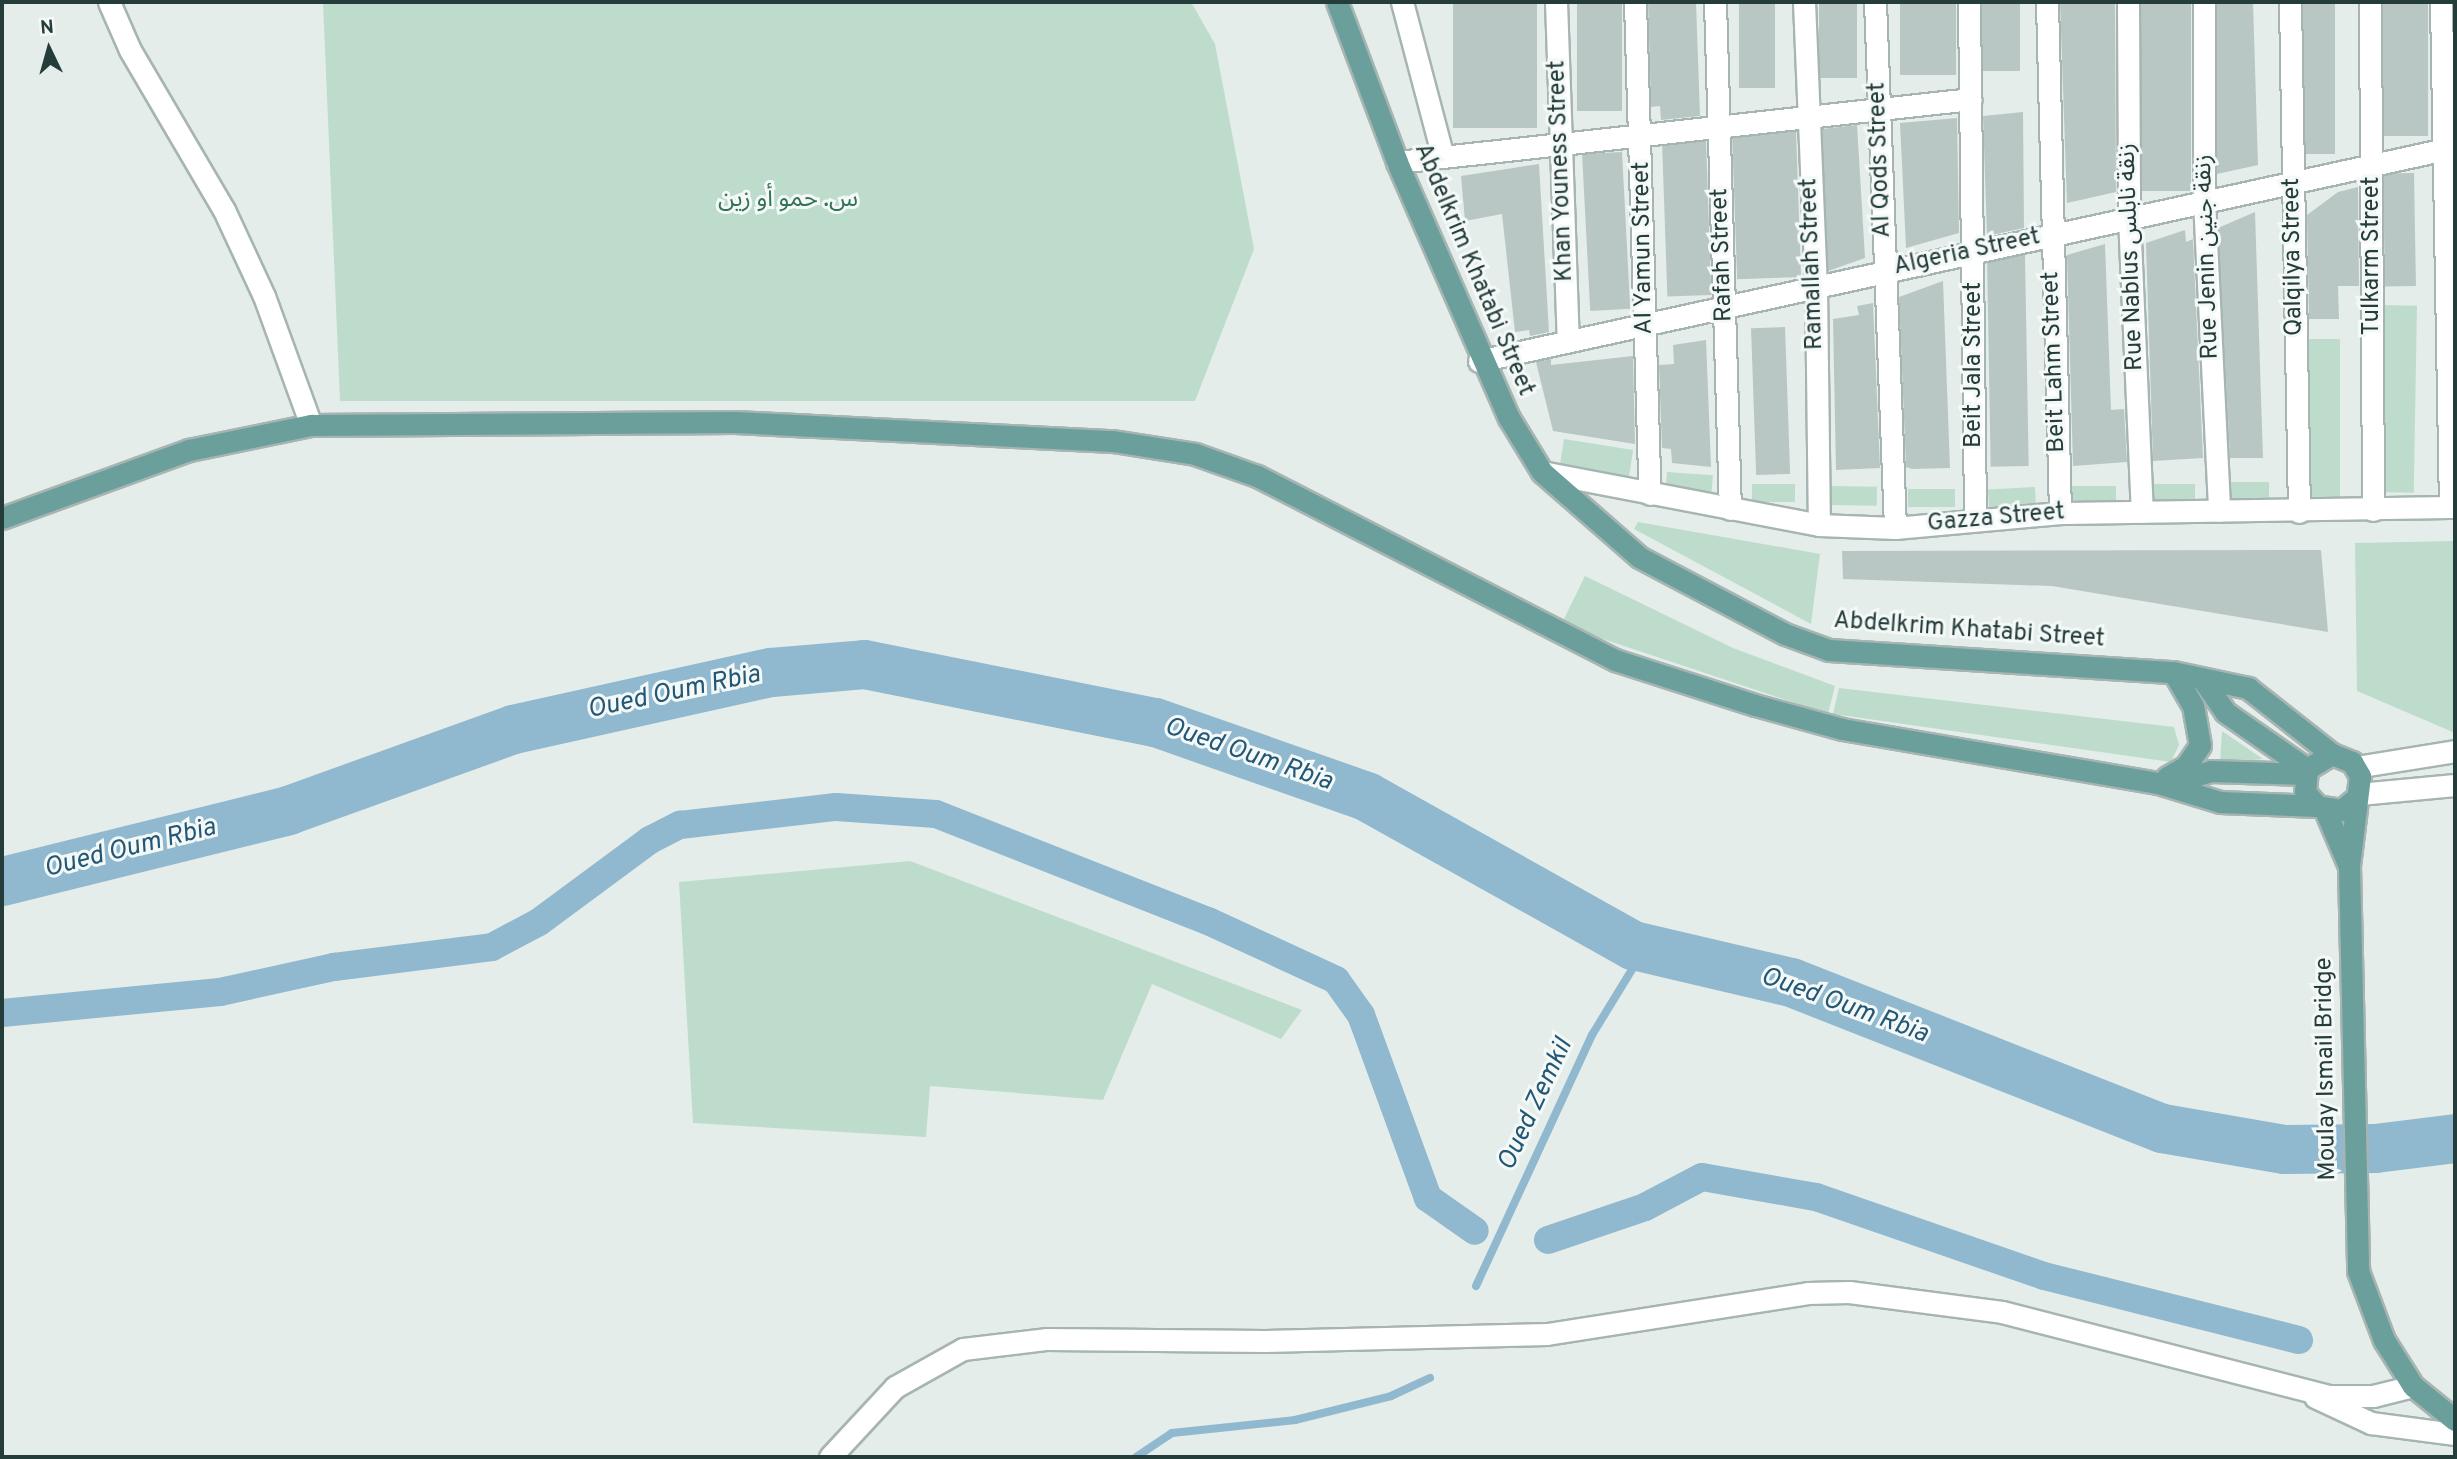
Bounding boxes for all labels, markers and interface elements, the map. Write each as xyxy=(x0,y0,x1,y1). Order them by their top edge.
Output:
north arrow xyxy=(14,14,84,84)
text: N xyxy=(39,16,55,41)
street label: Khan Youness Street xyxy=(1544,59,1580,283)
street label: Al Qods Street xyxy=(1864,82,1898,238)
street label: Abdelkrim Khatabi Street xyxy=(1407,139,1539,401)
street label: Rue Nablus زنقة نابلس xyxy=(2114,143,2150,371)
street label: Rue Jenin زنقة جنين xyxy=(2190,154,2226,360)
street label: Al Yamun Street xyxy=(1628,161,1660,335)
street label: Tulkarm Street xyxy=(2359,176,2387,336)
street label: Ramallah Street xyxy=(1796,177,1830,351)
street label: Qalqilya Street xyxy=(2278,178,2310,336)
park label: س. حمو أو زين xyxy=(718,187,858,215)
street label: Rafah Street xyxy=(1706,187,1740,323)
street label: Algeria Street xyxy=(1891,223,2043,283)
street label: Beit Lahm Street xyxy=(2037,271,2073,453)
street label: Beit Jala Street xyxy=(1961,282,1989,448)
street label: Gazza Street xyxy=(1926,499,2066,539)
street label: Abdelkrim Khatabi Street xyxy=(1833,607,2105,655)
water label: Oued Oum Rbia xyxy=(585,659,763,727)
water label: Oued Oum Rbia xyxy=(1160,712,1336,798)
water label: Oued Oum Rbia xyxy=(41,813,219,885)
street label: Moulay Ismail Bridge xyxy=(2311,957,2343,1181)
water label: Oued Oum Rbia xyxy=(1756,961,1932,1051)
water label: Oued Zemkil xyxy=(1492,1034,1580,1176)

